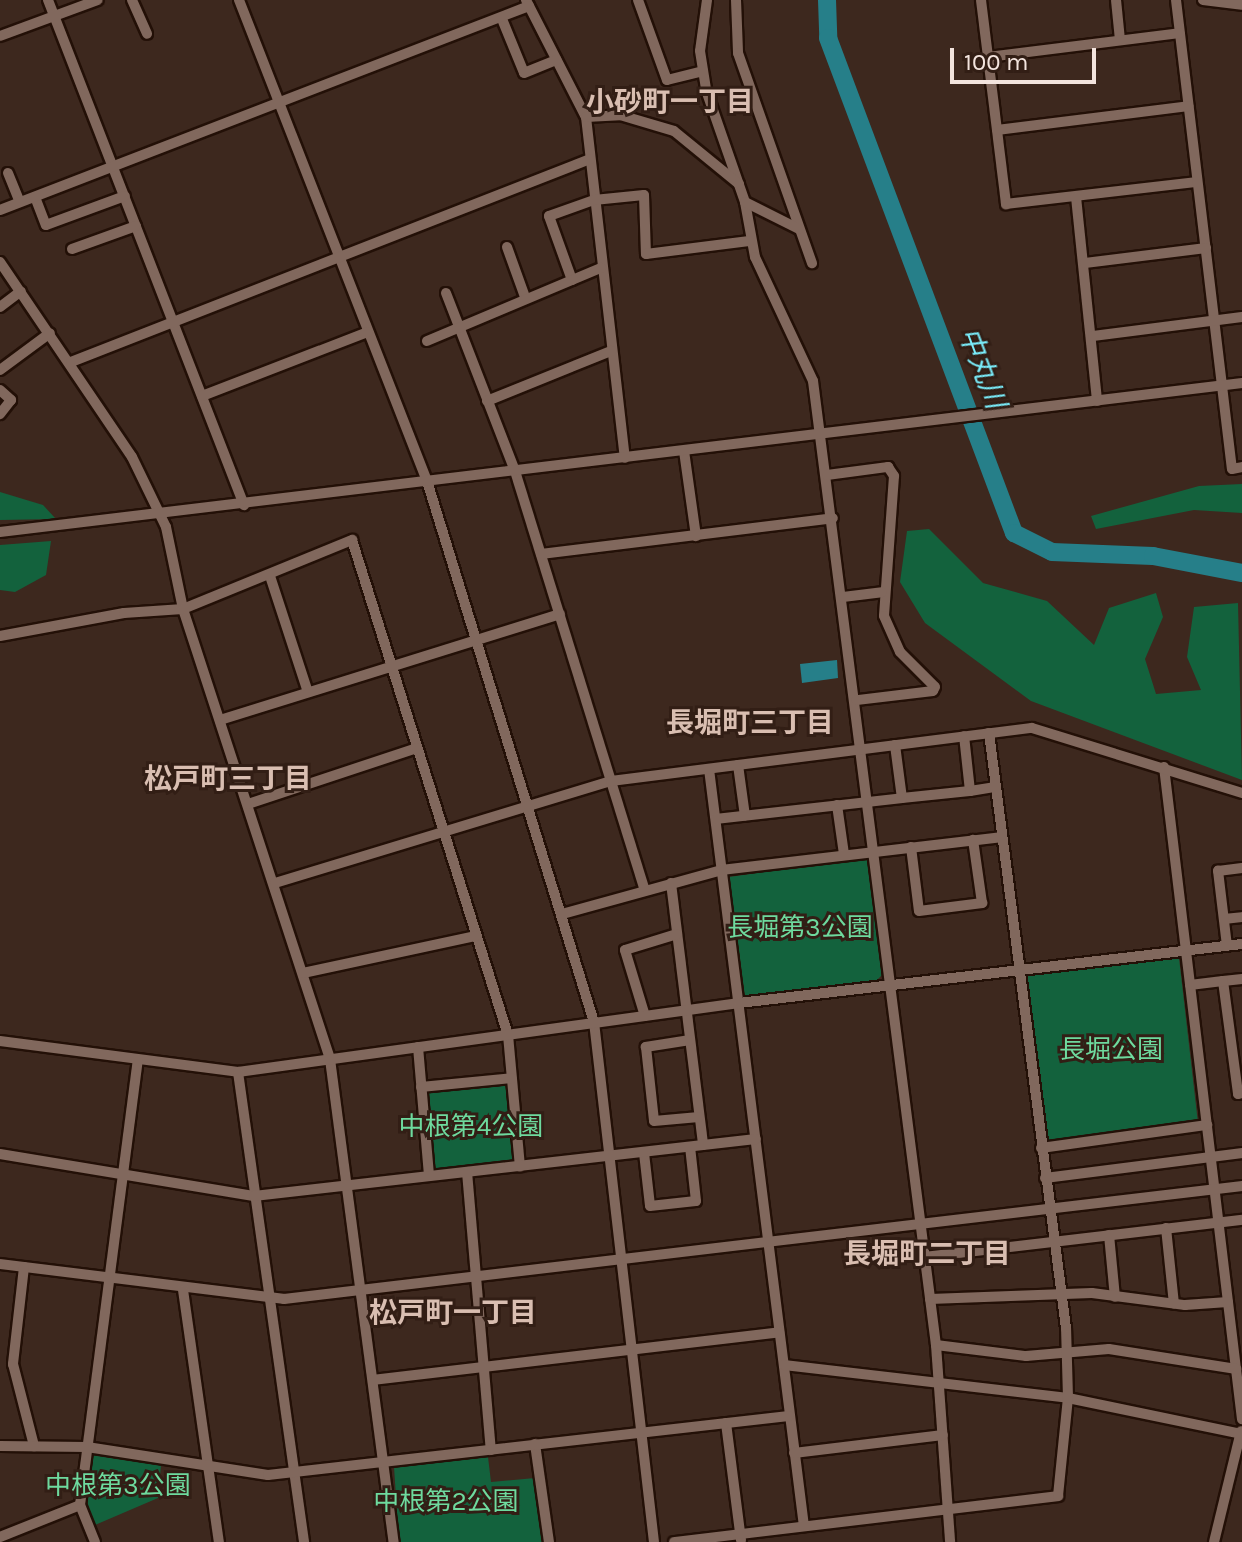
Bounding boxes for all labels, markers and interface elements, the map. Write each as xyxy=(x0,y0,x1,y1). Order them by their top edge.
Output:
scale bar xyxy=(954,32,1100,82)
text: 100 m xyxy=(964,48,1029,76)
district label: 小砂町一丁目 xyxy=(586,85,754,119)
water label: 中丸川 xyxy=(951,323,1013,413)
district label: 長堀町三丁目 xyxy=(666,706,834,740)
district label: 松戸町三丁目 xyxy=(144,762,312,796)
park label: 長堀第3公園 xyxy=(727,912,873,944)
park label: 長堀公園 xyxy=(1059,1034,1163,1066)
park label: 中根第4公園 xyxy=(399,1111,543,1143)
district label: 長堀町二丁目 xyxy=(843,1237,1011,1271)
district label: 松戸町一丁目 xyxy=(369,1296,537,1330)
park label: 中根第3公園 xyxy=(45,1470,191,1502)
park label: 中根第2公園 xyxy=(373,1486,519,1518)

